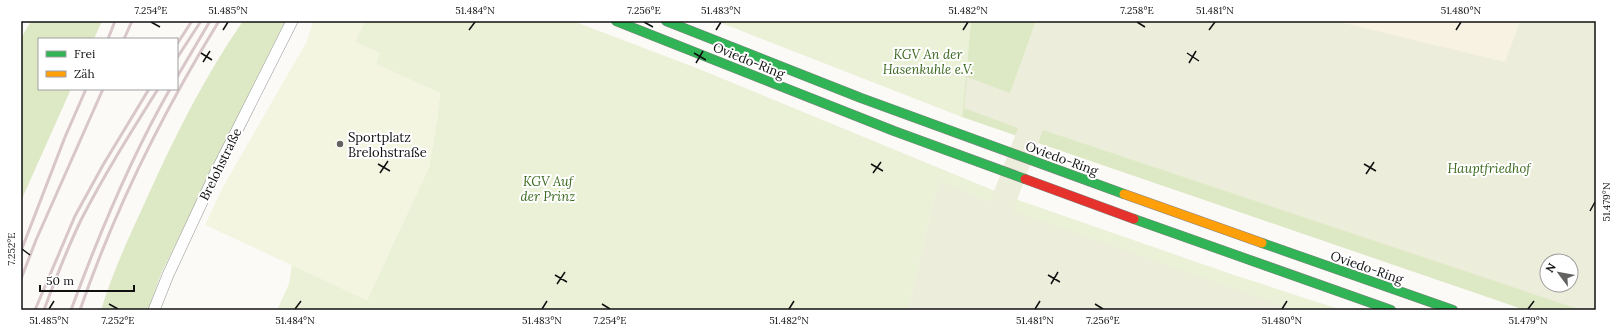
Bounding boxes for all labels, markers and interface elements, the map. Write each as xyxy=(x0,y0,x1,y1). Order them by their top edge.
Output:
text: 7.254°E xyxy=(134,4,168,17)
text: 51.485°N xyxy=(208,4,248,17)
text: 51.484°N xyxy=(455,4,495,17)
text: 7.256°E xyxy=(627,4,661,17)
text: 51.483°N xyxy=(701,4,741,17)
text: 51.482°N xyxy=(948,4,988,17)
text: 7.258°E xyxy=(1120,4,1154,17)
text: 51.481°N xyxy=(1196,4,1234,17)
text: 51.480°N xyxy=(1441,4,1482,17)
legend xyxy=(38,38,178,90)
street label: Oviedo-Ring xyxy=(710,38,788,83)
text: Frei xyxy=(74,46,95,61)
park label: KGV An der Hasenkuhle e.V. xyxy=(883,46,973,78)
text: Zäh xyxy=(74,66,95,81)
street label: Brelohstraße xyxy=(196,125,245,203)
place label: Sportplatz Brelohstraße xyxy=(348,129,427,161)
street label: Oviedo-Ring xyxy=(1023,137,1101,180)
marker: Sportplatz Brelohstraße xyxy=(335,139,345,149)
park label: Hauptfriedhof xyxy=(1447,160,1532,177)
park label: KGV Auf der Prinz xyxy=(521,173,575,205)
text: 51.479°N xyxy=(1600,182,1613,222)
text: 7.252°E xyxy=(5,232,18,266)
street label: Oviedo-Ring xyxy=(1328,247,1406,288)
north arrow xyxy=(1539,253,1579,293)
text: N xyxy=(1542,260,1559,275)
scale bar xyxy=(40,267,134,293)
text: 50 m xyxy=(46,273,74,288)
text: 51.485°N xyxy=(29,314,69,327)
text: 7.252°E xyxy=(101,314,135,327)
text: 51.484°N xyxy=(275,314,315,327)
text: 51.483°N xyxy=(522,314,562,327)
text: 7.254°E xyxy=(593,314,627,327)
text: 51.482°N xyxy=(769,314,809,327)
text: 51.481°N xyxy=(1016,314,1054,327)
text: 7.256°E xyxy=(1086,314,1120,327)
text: 51.480°N xyxy=(1262,314,1303,327)
text: 51.479°N xyxy=(1508,314,1548,327)

